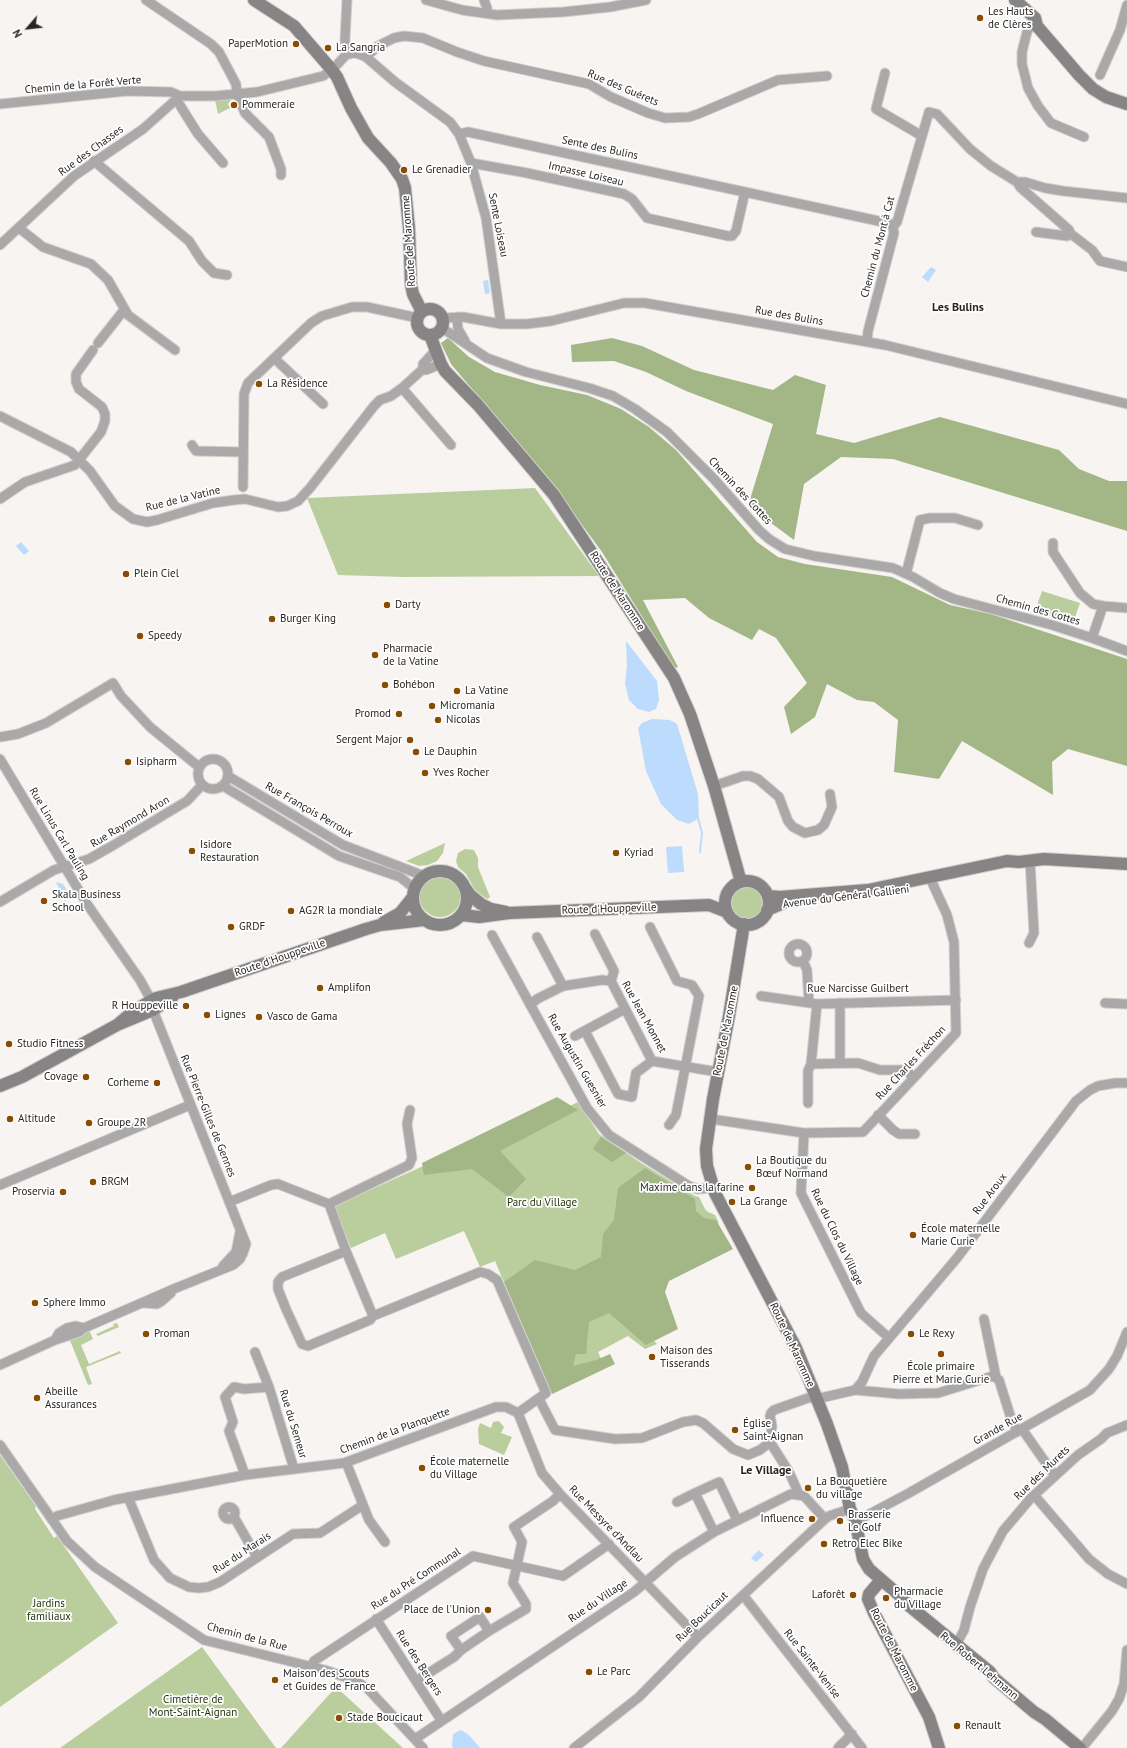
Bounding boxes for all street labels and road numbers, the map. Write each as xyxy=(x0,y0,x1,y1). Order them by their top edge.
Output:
street label: Rue des Guérets xyxy=(585,67,661,109)
street label: Chemin de la Forêt Verte xyxy=(24,73,142,97)
street label: Rue des Chasses xyxy=(56,123,126,179)
street label: Sente des Bulins xyxy=(561,133,639,163)
street label: Impasse Loiseau xyxy=(547,159,625,189)
street label: Sente Loiseau xyxy=(485,192,511,258)
street label: Route de Maromme xyxy=(399,195,419,287)
street label: Chemin du Mont à Cat xyxy=(858,195,898,299)
street label: Rue des Bulins xyxy=(754,303,824,329)
street label: Chemin des Cottes xyxy=(705,455,775,527)
street label: Rue de la Vatine xyxy=(144,483,222,515)
street label: Route de Maromme xyxy=(587,549,647,633)
street label: Chemin des Cottes xyxy=(994,592,1082,628)
street label: Rue François Perroux xyxy=(263,779,355,841)
street label: Rue Linus Carl Pauling xyxy=(26,785,92,883)
street label: Rue Raymond Aron xyxy=(88,793,172,851)
street label: Avenue du Général Gallieni xyxy=(782,883,910,911)
street label: Route d'Houppeville xyxy=(561,901,657,917)
street label: Route d'Houppeville xyxy=(233,936,327,980)
street label: Rue Jean Monnet xyxy=(619,979,669,1055)
street label: Rue Narcisse Guilbert xyxy=(807,982,909,996)
street label: Route de Maromme xyxy=(711,985,741,1077)
street label: Rue Augustin Guesnier xyxy=(545,1012,609,1110)
street label: Rue Charles Fréchon xyxy=(873,1023,949,1103)
street label: Rue Pierre-Gilles de Gennes xyxy=(177,1053,239,1179)
street label: Rue Aroux xyxy=(970,1171,1010,1217)
street label: Rue du Clos du Village xyxy=(808,1186,866,1288)
street label: Route de Maromme xyxy=(767,1301,817,1389)
street label: Rue du Semeur xyxy=(276,1388,310,1460)
street label: Chemin de la Planquette xyxy=(338,1405,452,1457)
street label: Grande Rue xyxy=(971,1410,1025,1448)
street label: Rue des Murets xyxy=(1011,1443,1073,1503)
street label: Rue Messyre d'Andlau xyxy=(566,1483,646,1565)
street label: Rue du Marais xyxy=(210,1529,274,1577)
street label: Rue du Pré Communal xyxy=(369,1545,463,1613)
street label: Rue du Village xyxy=(566,1576,630,1626)
street label: Rue Boucicaut xyxy=(673,1589,731,1645)
street label: Route de Maromme xyxy=(867,1606,921,1694)
street label: Chemin de la Rue xyxy=(205,1620,289,1654)
street label: Rue Sainte-Venise xyxy=(781,1627,843,1701)
street label: Rue des Bergers xyxy=(393,1628,445,1698)
street label: Rue Robert Lehmann xyxy=(937,1629,1021,1703)

